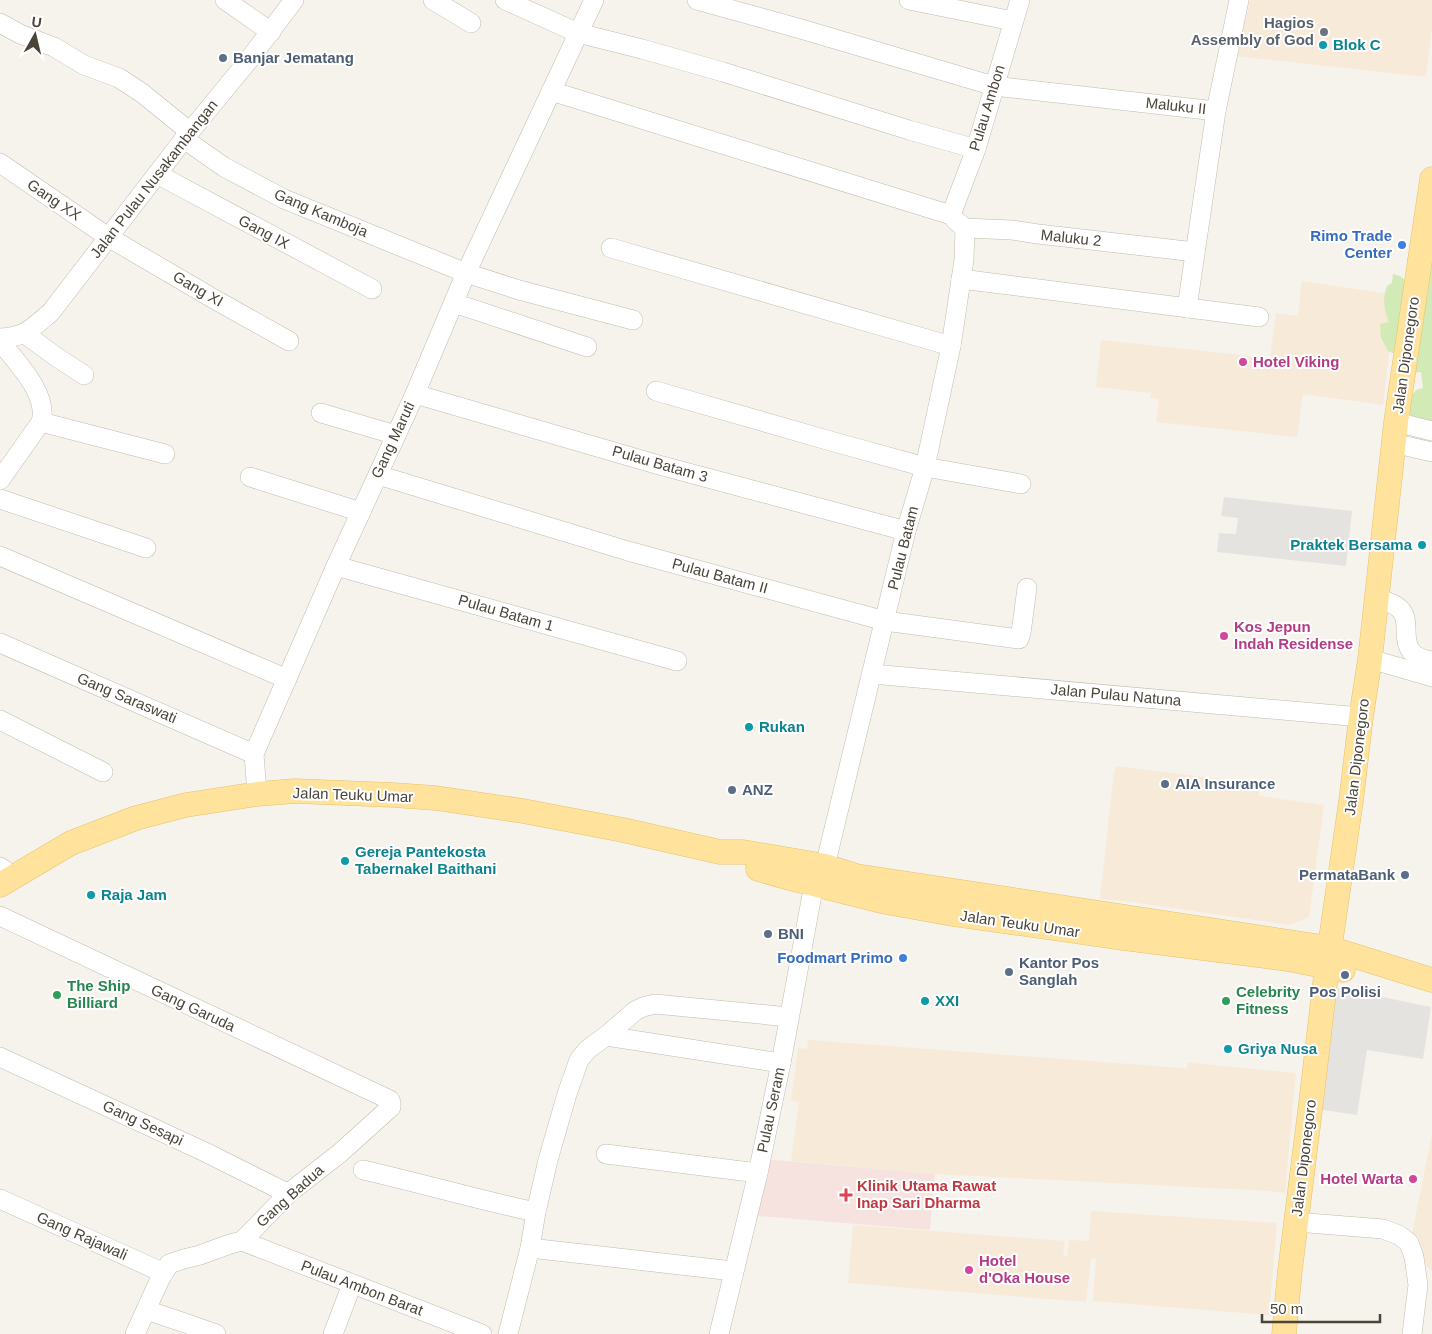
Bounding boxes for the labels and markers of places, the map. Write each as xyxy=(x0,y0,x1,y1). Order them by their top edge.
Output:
place label: Hagios Assembly of God xyxy=(1191,14,1314,48)
marker: Hagios Assembly of God xyxy=(1318,26,1330,38)
place label: Blok C xyxy=(1333,36,1381,53)
marker: Blok C xyxy=(1317,39,1329,51)
place label: Banjar Jematang xyxy=(233,49,354,66)
marker: Banjar Jematang xyxy=(217,52,229,64)
place label: Rimo Trade Center xyxy=(1310,227,1392,261)
marker: Rimo Trade Center xyxy=(1396,239,1408,251)
place label: Hotel Viking xyxy=(1253,353,1339,370)
marker: Hotel Viking xyxy=(1237,356,1249,368)
place label: Praktek Bersama xyxy=(1290,536,1413,553)
marker: Praktek Bersama xyxy=(1416,539,1428,551)
place label: Kos Jepun Indah Residense xyxy=(1234,618,1353,652)
marker: Kos Jepun Indah Residense xyxy=(1218,630,1230,642)
place label: Rukan xyxy=(759,718,805,735)
marker: Rukan xyxy=(743,721,755,733)
place label: AIA Insurance xyxy=(1175,775,1275,792)
marker: AIA Insurance xyxy=(1159,778,1171,790)
place label: ANZ xyxy=(742,781,773,798)
marker: ANZ xyxy=(726,784,738,796)
place label: Gereja Pantekosta Tabernakel Baithani xyxy=(355,843,496,877)
marker: Gereja Pantekosta Tabernakel Baithani xyxy=(339,855,351,867)
place label: PermataBank xyxy=(1299,866,1396,883)
marker: PermataBank xyxy=(1399,869,1411,881)
place label: Raja Jam xyxy=(101,886,167,903)
marker: Raja Jam xyxy=(85,889,97,901)
place label: BNI xyxy=(778,925,804,942)
marker: BNI xyxy=(762,928,774,940)
place label: Foodmart Primo xyxy=(777,949,893,966)
marker: Foodmart Primo xyxy=(897,952,909,964)
place label: Kantor Pos Sanglah xyxy=(1019,954,1099,988)
marker: Kantor Pos Sanglah xyxy=(1003,966,1015,978)
marker: Pos Polisi xyxy=(1339,969,1351,981)
place label: The Ship Billiard xyxy=(67,977,130,1011)
place label: Celebrity Fitness xyxy=(1236,983,1301,1017)
place label: Pos Polisi xyxy=(1309,983,1381,1000)
marker: The Ship Billiard xyxy=(51,989,63,1001)
place label: XXI xyxy=(935,992,959,1009)
marker: XXI xyxy=(919,995,931,1007)
marker: Celebrity Fitness xyxy=(1220,995,1232,1007)
place label: Griya Nusa xyxy=(1238,1040,1318,1057)
marker: Griya Nusa xyxy=(1222,1043,1234,1055)
place label: Hotel Warta xyxy=(1320,1170,1404,1187)
marker: Hotel Warta xyxy=(1407,1173,1419,1185)
place label: Klinik Utama Rawat Inap Sari Dharma xyxy=(857,1177,996,1211)
marker: Klinik Utama Rawat Inap Sari Dharma xyxy=(839,1188,853,1202)
place label: Hotel d'Oka House xyxy=(979,1252,1070,1286)
marker: Hotel d'Oka House xyxy=(963,1264,975,1276)

